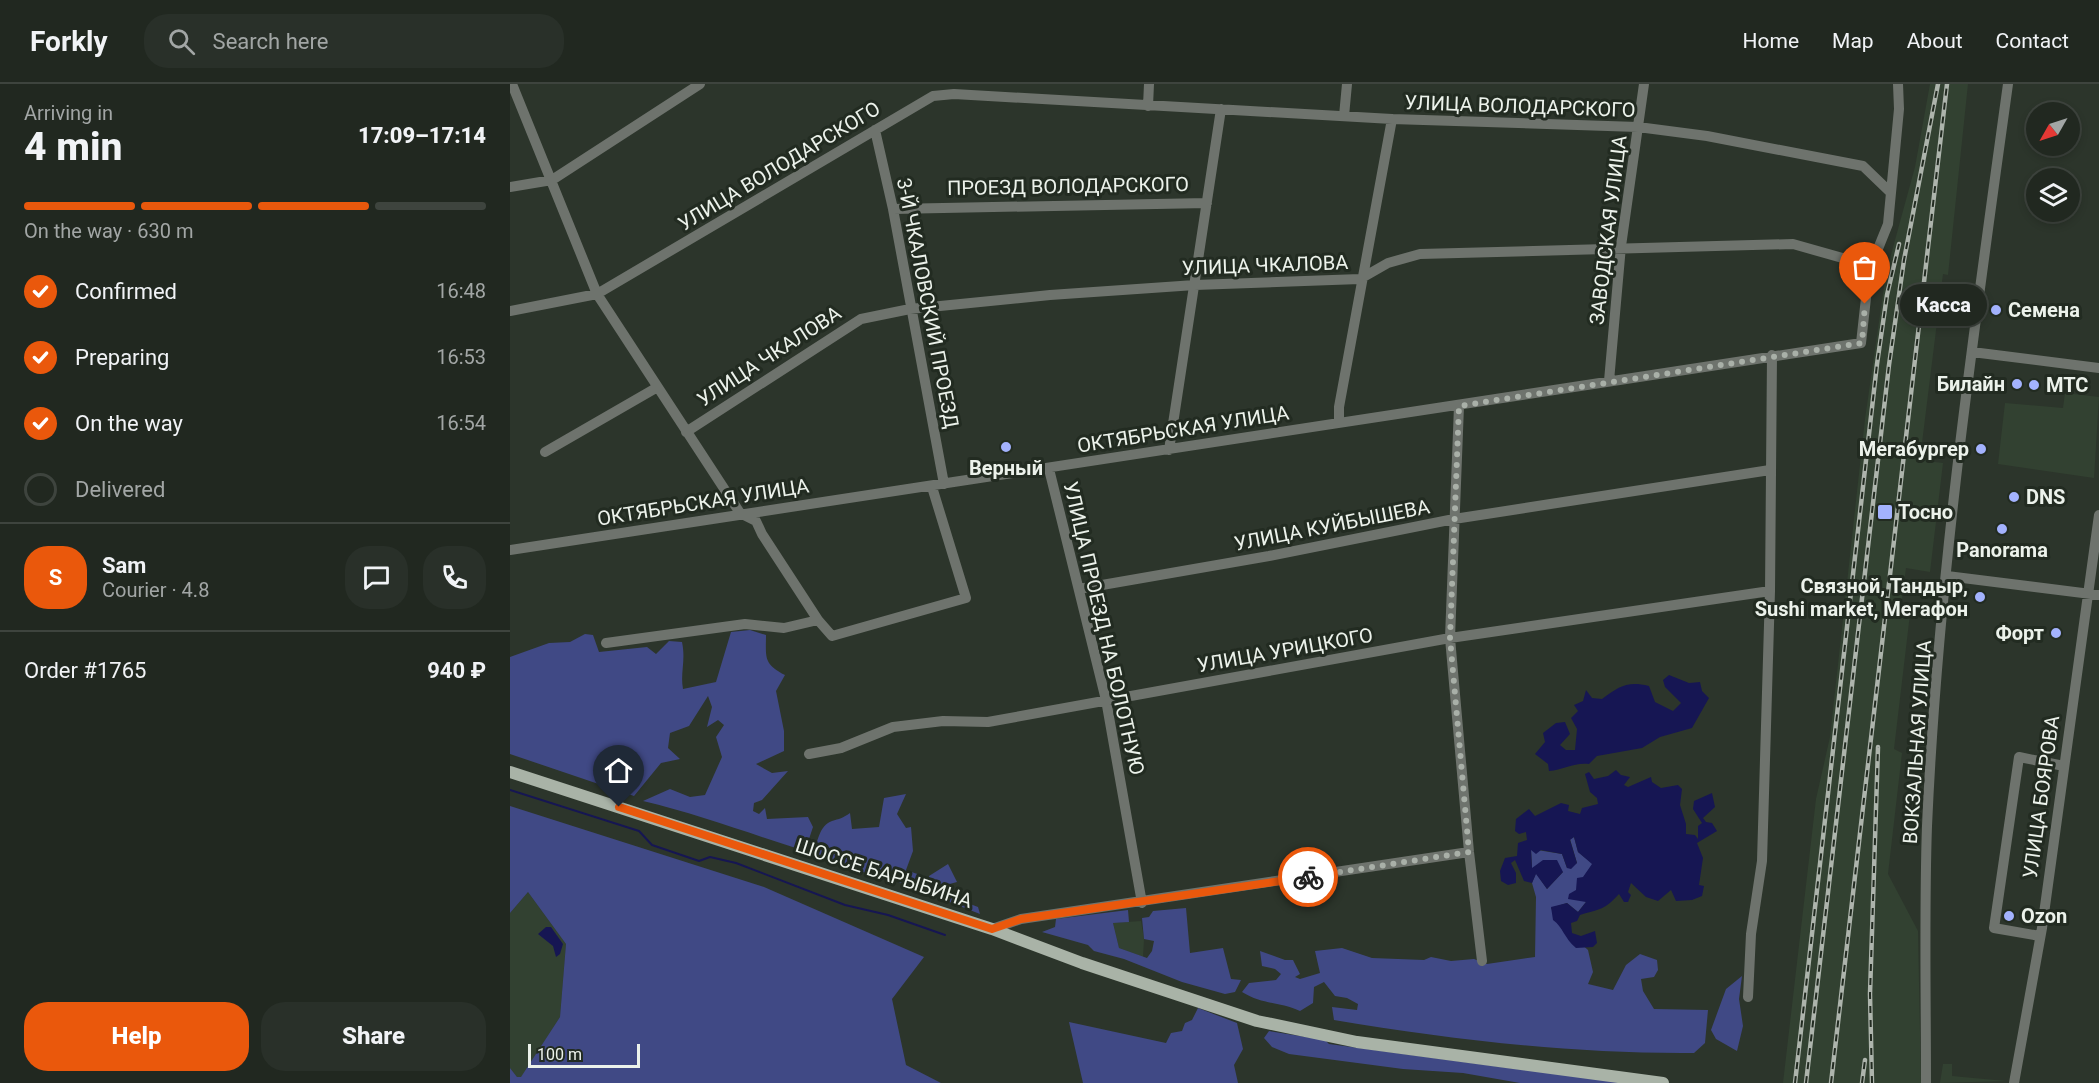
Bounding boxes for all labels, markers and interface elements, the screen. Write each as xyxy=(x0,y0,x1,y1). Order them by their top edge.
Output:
search box xyxy=(144,14,564,68)
text: Forkly xyxy=(30,25,108,58)
icon: search xyxy=(165,25,198,58)
text: Search here xyxy=(213,29,328,54)
text: Home xyxy=(1743,29,1799,53)
text: Map xyxy=(1832,29,1874,53)
text: About xyxy=(1907,29,1963,53)
text: Contact xyxy=(1996,29,2069,53)
street label: УЛИЦА ВОЛОДАРСКОГО xyxy=(1404,90,1636,122)
street label: УЛИЦА ВОЛОДАРСКОГО xyxy=(674,96,884,236)
text: Arriving in xyxy=(24,101,113,125)
north arrow xyxy=(2026,102,2080,156)
map controls xyxy=(2026,102,2080,222)
text: 17:09–17:14 xyxy=(358,123,486,148)
text: 4 min xyxy=(24,124,122,170)
street label: ЗАВОДСКАЯ УЛИЦА xyxy=(1584,134,1632,326)
button: layers xyxy=(2026,168,2080,222)
street label: ПРОЕЗД ВОЛОДАРСКОГО xyxy=(947,172,1189,200)
street label: 3-Й ЧКАЛОВСКИЙ ПРОЕЗД xyxy=(892,176,964,430)
text: On the way · 630 m xyxy=(24,219,193,243)
pin xyxy=(1839,242,1890,304)
street label: УЛИЦА ЧКАЛОВА xyxy=(1181,250,1349,280)
icon: bag xyxy=(1848,251,1881,284)
icon: check xyxy=(24,275,57,308)
text: Confirmed xyxy=(75,279,177,304)
text: 16:48 xyxy=(436,279,486,303)
callout: Касса xyxy=(1901,283,1988,325)
text: Касса xyxy=(1916,293,1971,317)
place label: Семена xyxy=(2008,298,2080,322)
street label: УЛИЦА ЧКАЛОВА xyxy=(693,301,845,411)
marker: Семена xyxy=(1989,303,2003,317)
icon: check xyxy=(24,341,57,374)
text: Preparing xyxy=(75,345,169,370)
text: 16:53 xyxy=(436,345,486,369)
place label: Билайн xyxy=(1937,372,2005,396)
place label: МТС xyxy=(2046,373,2088,397)
marker: Билайн xyxy=(2010,377,2024,391)
marker: МТС xyxy=(2027,378,2041,392)
street label: ОКТЯБРЬСКАЯ УЛИЦА xyxy=(1075,400,1291,458)
icon: check xyxy=(24,407,57,440)
text: On the way xyxy=(75,411,183,436)
text: 16:54 xyxy=(436,411,486,435)
place label: Мегабургер xyxy=(1859,437,1969,461)
marker: Верный xyxy=(999,440,1013,454)
marker: Мегабургер xyxy=(1974,442,1988,456)
place label: Верный xyxy=(969,456,1043,480)
street label: ОКТЯБРЬСКАЯ УЛИЦА xyxy=(595,473,811,531)
text: Delivered xyxy=(75,477,165,502)
street label: УЛИЦА ПРОЕЗД НА БОЛОТНУЮ xyxy=(1059,479,1149,777)
place label: DNS xyxy=(2026,485,2065,509)
marker: DNS xyxy=(2007,490,2021,504)
street label: УЛИЦА КУЙБЫШЕВА xyxy=(1232,494,1432,556)
place label: Тосно xyxy=(1898,500,1953,524)
marker: Тосно xyxy=(1876,503,1894,521)
marker: Panorama xyxy=(1995,522,2009,536)
place label: Panorama xyxy=(1956,538,2048,562)
button: chat xyxy=(345,546,408,609)
button: phone xyxy=(423,546,486,609)
text: Sam xyxy=(102,553,146,578)
text: S xyxy=(49,565,62,590)
place label: Связной, Тандыр, Sushi market, Мегафон xyxy=(1755,574,1968,621)
text: Courier · 4.8 xyxy=(102,578,209,602)
marker: Связной, Тандыр, Sushi market, Мегафон xyxy=(1973,590,1987,604)
place label: Форт xyxy=(1995,621,2044,645)
street label: УЛИЦА УРИЦКОГО xyxy=(1195,623,1375,677)
marker: Форт xyxy=(2049,626,2063,640)
street label: ВОКЗАЛЬНАЯ УЛИЦА xyxy=(1898,639,1936,845)
text: Order #1765 xyxy=(24,658,146,683)
text: 940 ₽ xyxy=(427,658,486,683)
street label: УЛИЦА БОЯРОВА xyxy=(2018,714,2064,880)
pin xyxy=(593,745,644,807)
icon: home xyxy=(602,754,635,787)
street label: ШОССЕ БАРЫБИНА xyxy=(792,833,976,913)
courier xyxy=(1278,847,1338,907)
icon: bike xyxy=(1292,861,1325,894)
place label: Ozon xyxy=(2021,904,2067,928)
marker: Ozon xyxy=(2002,909,2016,923)
button: Help xyxy=(24,1002,249,1071)
button: Share xyxy=(261,1002,486,1071)
scale bar xyxy=(528,1041,640,1068)
text: 100 m xyxy=(537,1045,582,1064)

